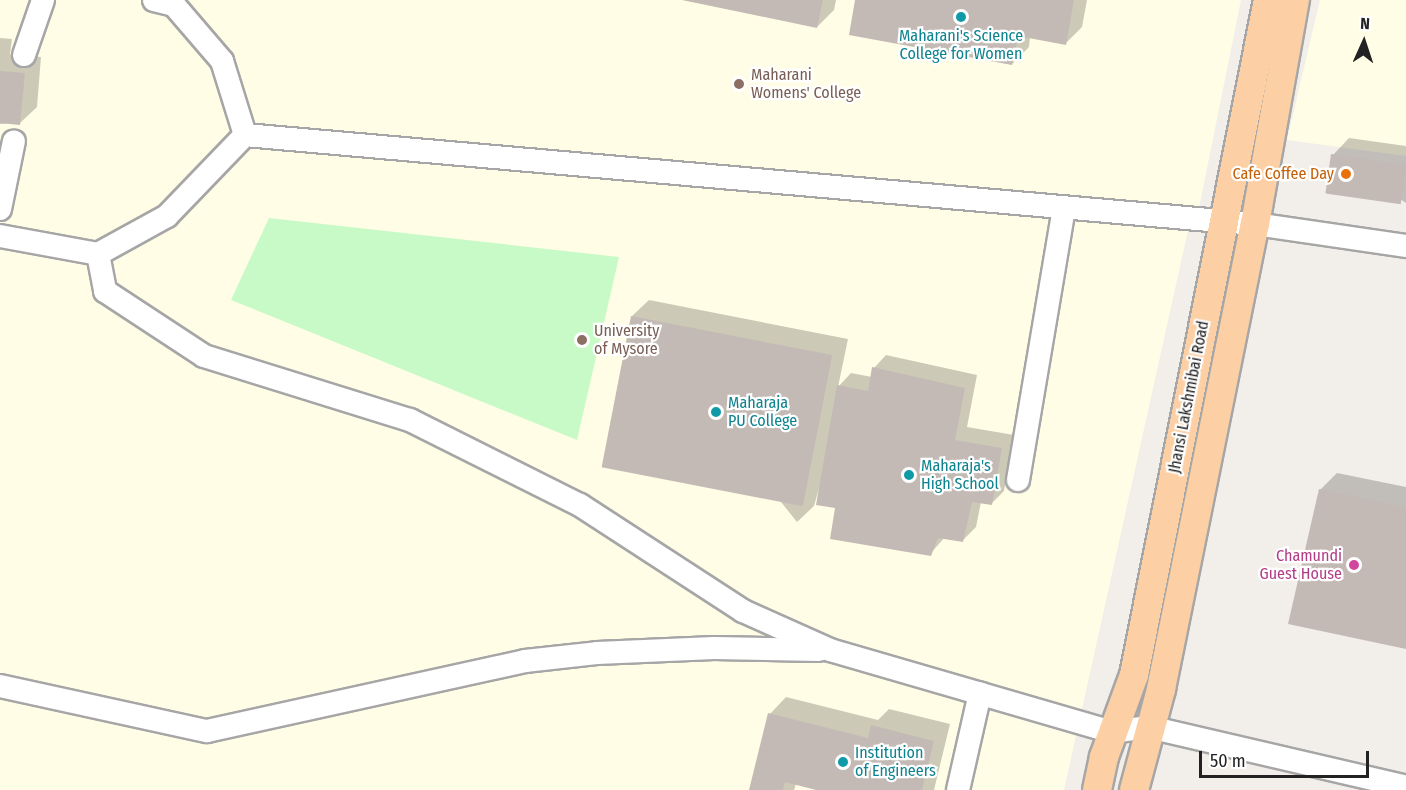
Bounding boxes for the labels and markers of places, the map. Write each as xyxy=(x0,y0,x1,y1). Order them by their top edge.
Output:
marker: Maharani's Science College for Women xyxy=(954,10,968,24)
place label: Maharani's Science College for Women xyxy=(899,26,1023,64)
place label: Maharani Womens' College xyxy=(751,65,861,103)
marker: Maharani Womens' College xyxy=(732,77,746,91)
place label: Cafe Coffee Day xyxy=(1232,164,1334,184)
marker: Cafe Coffee Day xyxy=(1339,167,1353,181)
place label: University of Mysore xyxy=(594,321,659,359)
marker: University of Mysore xyxy=(575,333,589,347)
place label: Maharaja PU College xyxy=(728,393,797,431)
marker: Maharaja PU College xyxy=(709,405,723,419)
place label: Maharaja's High School xyxy=(921,456,999,494)
marker: Maharaja's High School xyxy=(902,468,916,482)
place label: Chamundi Guest House xyxy=(1260,546,1342,584)
marker: Chamundi Guest House xyxy=(1347,558,1361,572)
place label: Institution of Engineers xyxy=(855,743,936,781)
marker: Institution of Engineers xyxy=(836,755,850,769)

